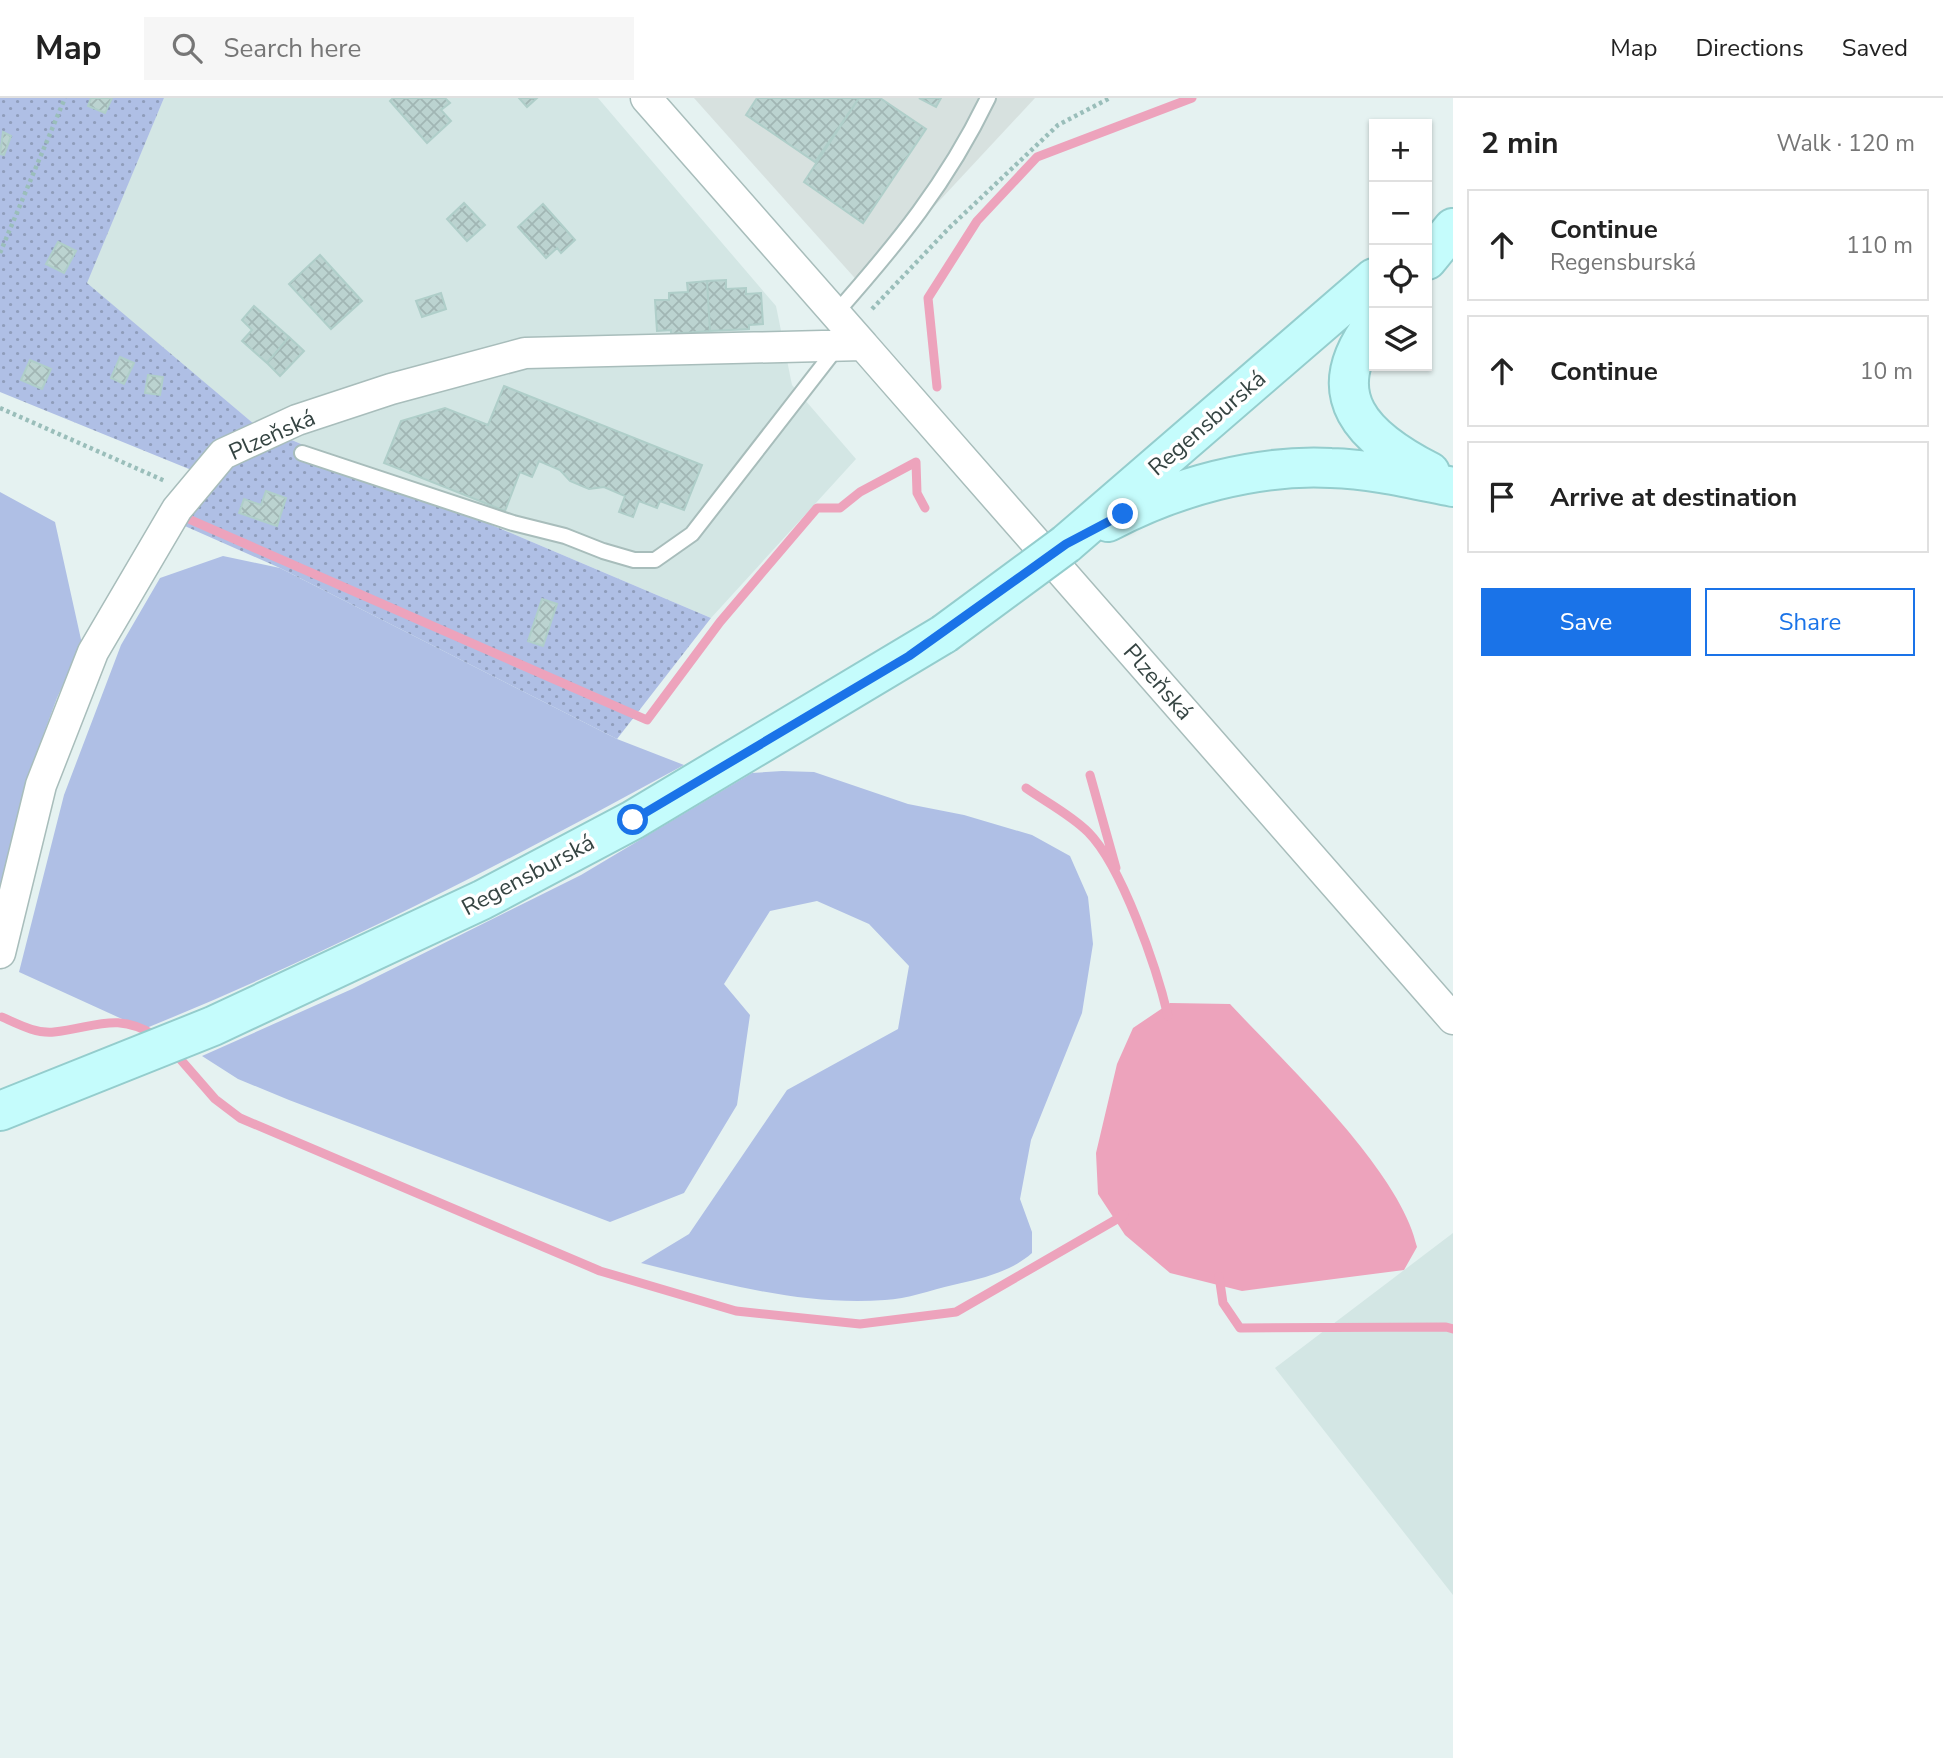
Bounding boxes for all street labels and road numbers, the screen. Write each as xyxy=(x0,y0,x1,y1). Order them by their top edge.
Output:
street label: Regensburská xyxy=(1142,363,1272,483)
street label: Plzeňská xyxy=(224,402,320,468)
street label: Plzeňská xyxy=(1116,637,1200,727)
street label: Regensburská xyxy=(456,827,600,923)

